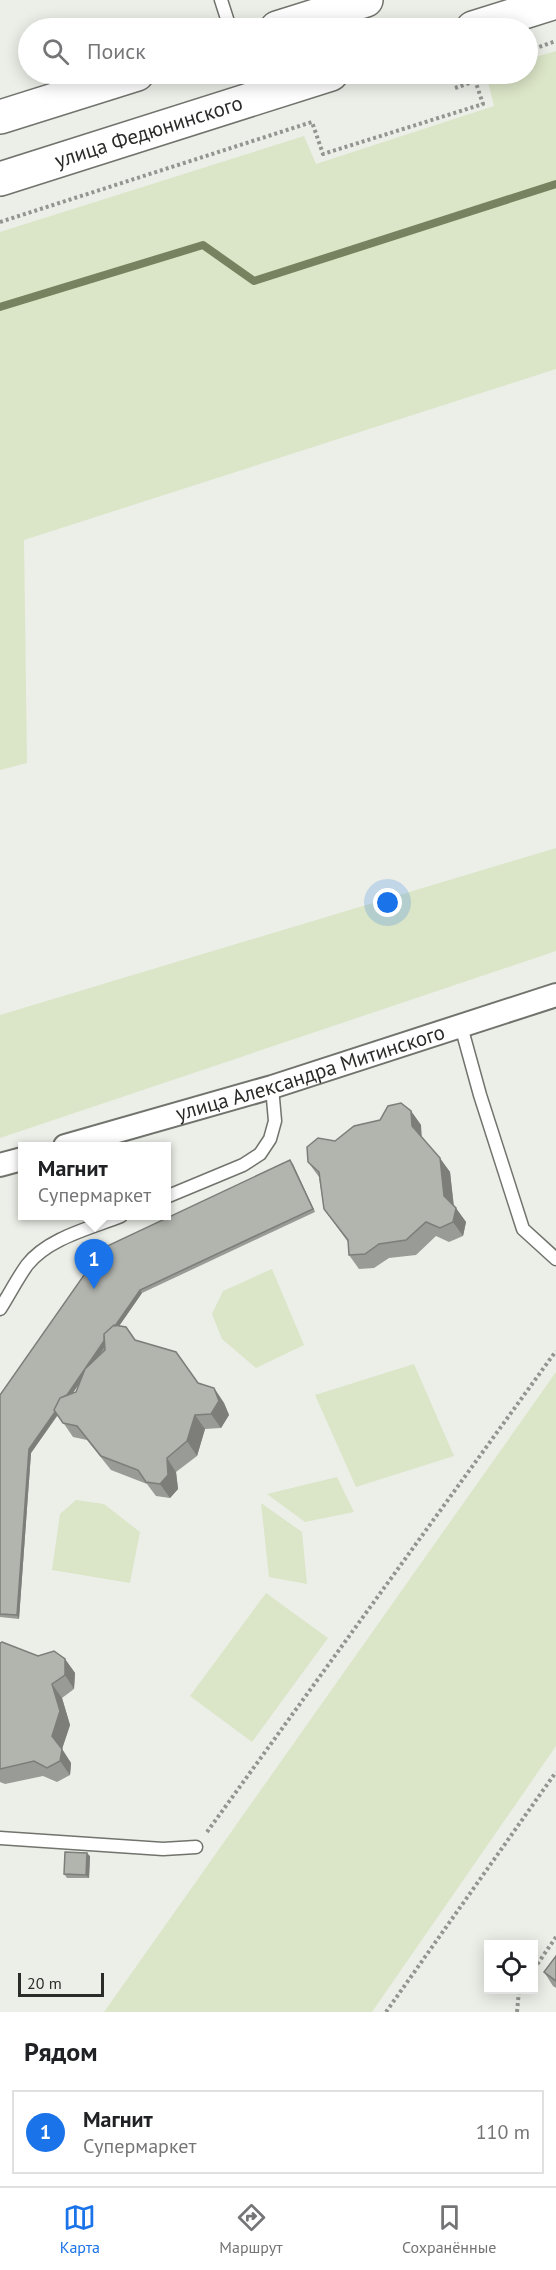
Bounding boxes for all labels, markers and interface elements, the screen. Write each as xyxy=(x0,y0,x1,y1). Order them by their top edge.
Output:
search box xyxy=(18,18,538,84)
icon: search xyxy=(39,35,72,68)
text: Поиск xyxy=(87,37,146,65)
street label: улица Федюнинского xyxy=(51,89,246,174)
your location xyxy=(373,888,402,917)
street label: улица Александра Митинского xyxy=(173,1018,448,1127)
popup xyxy=(18,1142,171,1220)
text: Магнит xyxy=(38,1154,108,1182)
text: Супермаркет xyxy=(38,1182,151,1208)
pin: 1 xyxy=(74,1240,113,1289)
map controls xyxy=(484,1940,538,1994)
button: locate xyxy=(484,1940,538,1994)
scale bar xyxy=(18,1970,104,1998)
text: 20 m xyxy=(27,1973,62,1993)
text: Рядом xyxy=(24,2035,98,2068)
text: Магнит xyxy=(83,2105,153,2133)
text: 1 xyxy=(40,2119,51,2145)
text: 110 m xyxy=(476,2119,530,2145)
text: Супермаркет xyxy=(83,2133,196,2159)
tab: Карта xyxy=(60,2201,100,2257)
tab: Маршрут xyxy=(219,2201,283,2257)
tab: Сохранённые xyxy=(402,2201,496,2257)

